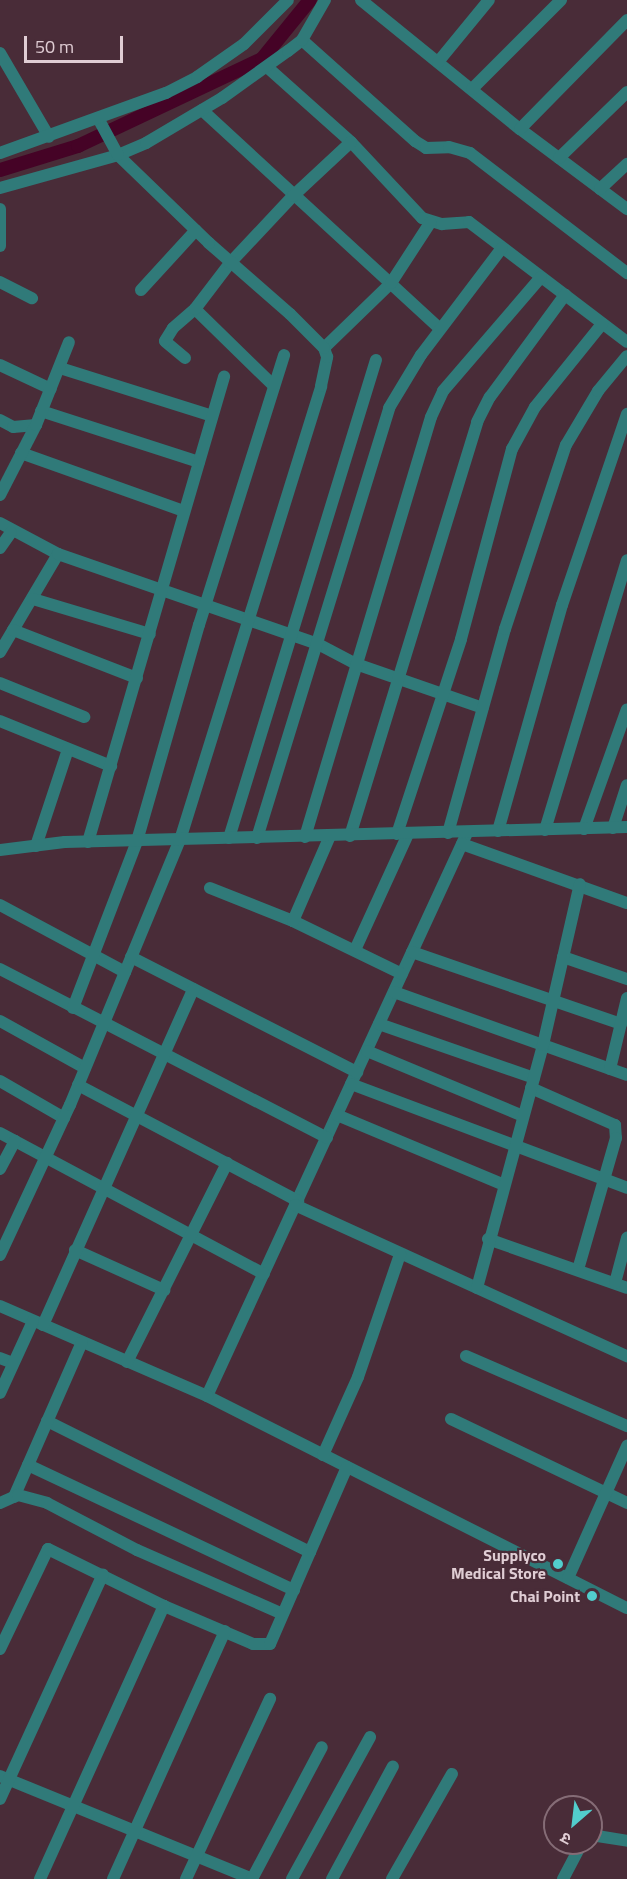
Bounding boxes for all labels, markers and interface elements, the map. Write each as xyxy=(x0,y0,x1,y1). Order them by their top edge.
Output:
scale bar xyxy=(27,24,126,62)
text: 50 m xyxy=(35,33,74,60)
place label: Supplyco Medical Store xyxy=(451,1545,546,1583)
marker: Supplyco Medical Store xyxy=(551,1557,565,1571)
place label: Chai Point xyxy=(510,1586,580,1606)
marker: Chai Point xyxy=(585,1589,599,1603)
north arrow xyxy=(543,1795,603,1855)
text: उ xyxy=(556,1826,575,1852)

